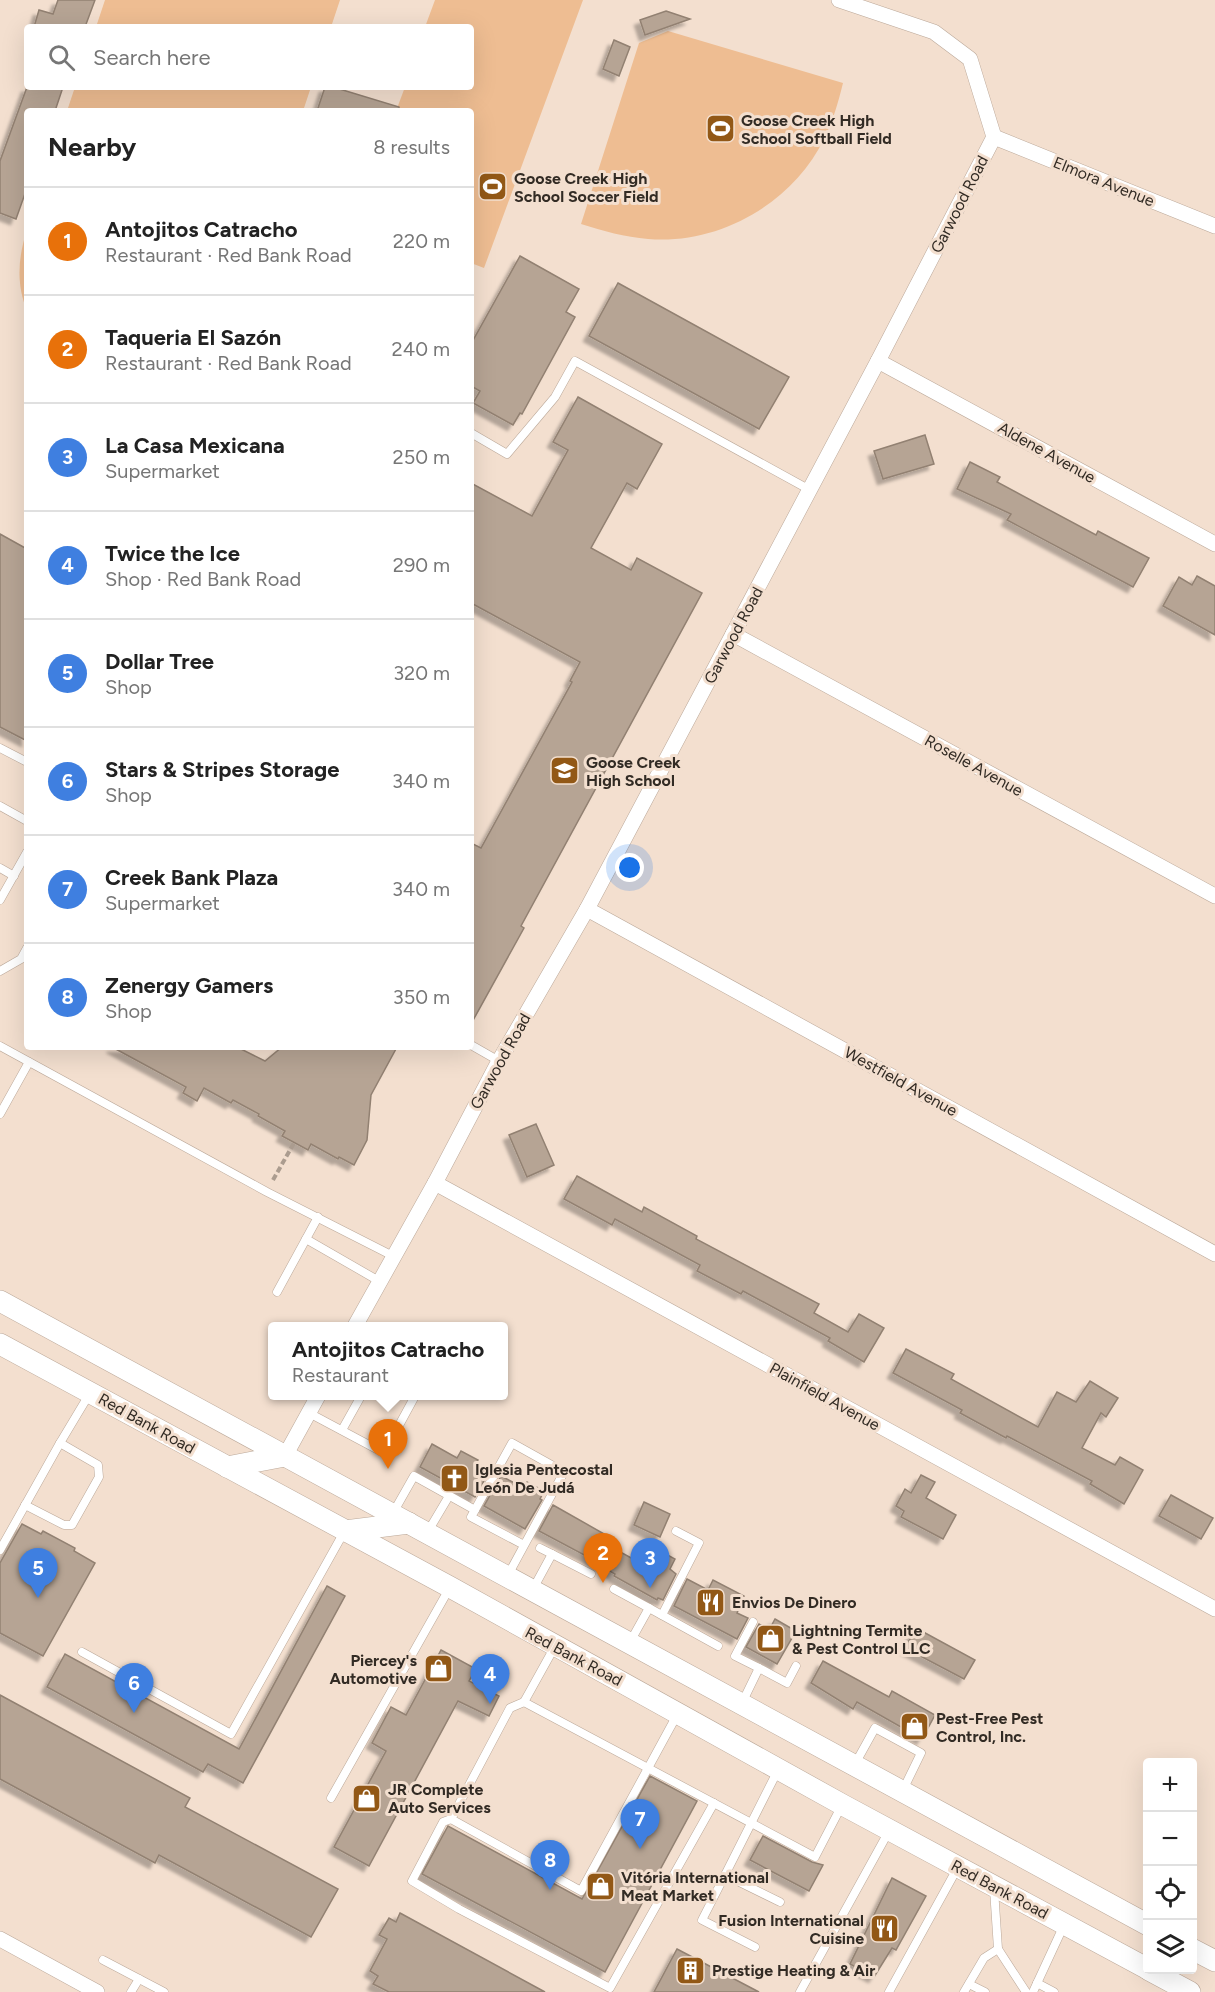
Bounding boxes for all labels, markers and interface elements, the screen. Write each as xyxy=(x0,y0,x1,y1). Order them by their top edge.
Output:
search box xyxy=(24,24,474,90)
icon: search xyxy=(45,41,78,74)
text: Search here xyxy=(93,44,211,71)
place label: Goose Creek High School Softball Field xyxy=(741,111,892,148)
sports icon: Goose Creek High School Softball Field xyxy=(704,113,736,145)
text: Nearby xyxy=(48,131,136,163)
text: 8 results xyxy=(373,135,450,159)
street label: Garwood Road xyxy=(927,152,992,256)
street label: Elmora Avenue xyxy=(1050,153,1157,211)
place label: Goose Creek High School Soccer Field xyxy=(514,169,659,206)
sports icon: Goose Creek High School Soccer Field xyxy=(477,171,509,203)
text: Antojitos Catracho xyxy=(105,216,298,243)
text: 1 xyxy=(63,229,72,253)
text: 220 m xyxy=(393,229,450,253)
text: Restaurant · Red Bank Road xyxy=(105,243,352,267)
text: Taqueria El Sazón xyxy=(105,324,281,351)
text: 2 xyxy=(62,337,73,361)
text: 240 m xyxy=(392,337,450,361)
text: Restaurant · Red Bank Road xyxy=(105,351,352,375)
street label: Aldene Avenue xyxy=(995,418,1099,487)
text: La Casa Mexicana xyxy=(105,432,285,459)
text: 3 xyxy=(62,445,73,469)
text: 250 m xyxy=(393,445,450,469)
text: Supermarket xyxy=(105,459,220,483)
text: Twice the Ice xyxy=(105,540,240,567)
text: 4 xyxy=(61,553,74,577)
text: 290 m xyxy=(393,553,450,577)
text: Shop · Red Bank Road xyxy=(105,567,301,591)
street label: Garwood Road xyxy=(700,584,767,687)
text: Dollar Tree xyxy=(105,648,214,675)
text: 5 xyxy=(62,661,73,685)
text: 320 m xyxy=(393,661,450,685)
text: Shop xyxy=(105,675,152,699)
street label: Roselle Avenue xyxy=(921,731,1026,800)
place label: Goose Creek High School xyxy=(586,753,681,790)
school or university icon: Goose Creek High School xyxy=(549,755,581,787)
text: Stars & Stripes Storage xyxy=(105,756,339,783)
text: 6 xyxy=(62,769,73,793)
text: 340 m xyxy=(392,769,450,793)
text: Shop xyxy=(105,783,152,807)
your location xyxy=(615,853,644,882)
text: Creek Bank Plaza xyxy=(105,864,278,891)
text: 7 xyxy=(62,877,73,901)
text: 340 m xyxy=(392,877,450,901)
text: Supermarket xyxy=(105,891,220,915)
text: Zenergy Gamers xyxy=(105,972,273,999)
text: 8 xyxy=(61,985,74,1009)
text: 350 m xyxy=(393,985,450,1009)
text: Shop xyxy=(105,999,152,1023)
street label: Garwood Road xyxy=(466,1010,535,1113)
street label: Westfield Avenue xyxy=(841,1043,961,1120)
popup xyxy=(268,1322,508,1400)
text: Antojitos Catracho xyxy=(292,1336,484,1363)
street label: Plainfield Avenue xyxy=(766,1358,883,1435)
text: Restaurant xyxy=(292,1363,389,1387)
street label: Red Bank Road xyxy=(95,1389,198,1458)
pin: 1 xyxy=(368,1420,408,1469)
place label: Iglesia Pentecostal León De Judá xyxy=(475,1460,613,1497)
church icon: Iglesia Pentecostal León De Judá xyxy=(438,1462,470,1494)
pin: 2 xyxy=(584,1534,622,1583)
pin: 3 xyxy=(630,1538,670,1588)
pin: 5 xyxy=(18,1548,57,1598)
restaurant icon: Envios De Dinero xyxy=(695,1586,727,1618)
place label: Envios De Dinero xyxy=(732,1593,857,1612)
place label: Lightning Termite & Pest Control LLC xyxy=(792,1621,931,1658)
street label: Red Bank Road xyxy=(522,1623,626,1690)
shop icon: Lightning Termite & Pest Control LLC xyxy=(755,1623,787,1655)
place label: Piercey's Automotive xyxy=(330,1651,418,1688)
shop icon: Piercey's Automotive xyxy=(422,1653,454,1685)
pin: 4 xyxy=(470,1654,510,1704)
pin: 6 xyxy=(114,1664,154,1713)
place label: Pest-Free Pest Control, Inc. xyxy=(936,1709,1043,1746)
shop icon: Pest-Free Pest Control, Inc. xyxy=(899,1711,931,1743)
map controls xyxy=(1143,1758,1197,1974)
button: + xyxy=(1143,1758,1197,1812)
place label: JR Complete Auto Services xyxy=(388,1780,491,1817)
shop icon: JR Complete Auto Services xyxy=(351,1782,383,1814)
pin: 7 xyxy=(620,1800,660,1849)
button: − xyxy=(1143,1812,1197,1866)
pin: 8 xyxy=(530,1840,570,1890)
street label: Red Bank Road xyxy=(948,1856,1052,1923)
button: locate xyxy=(1143,1866,1197,1920)
place label: Vitória International Meat Market xyxy=(621,1868,769,1905)
shop icon: Vitória International Meat Market xyxy=(584,1870,616,1902)
place label: Fusion International Cuisine xyxy=(718,1911,864,1948)
restaurant icon: Fusion International Cuisine xyxy=(869,1913,901,1945)
button: layers xyxy=(1143,1920,1197,1974)
building icon: Prestige Heating & Air xyxy=(675,1954,707,1986)
place label: Prestige Heating & Air xyxy=(712,1961,875,1980)

